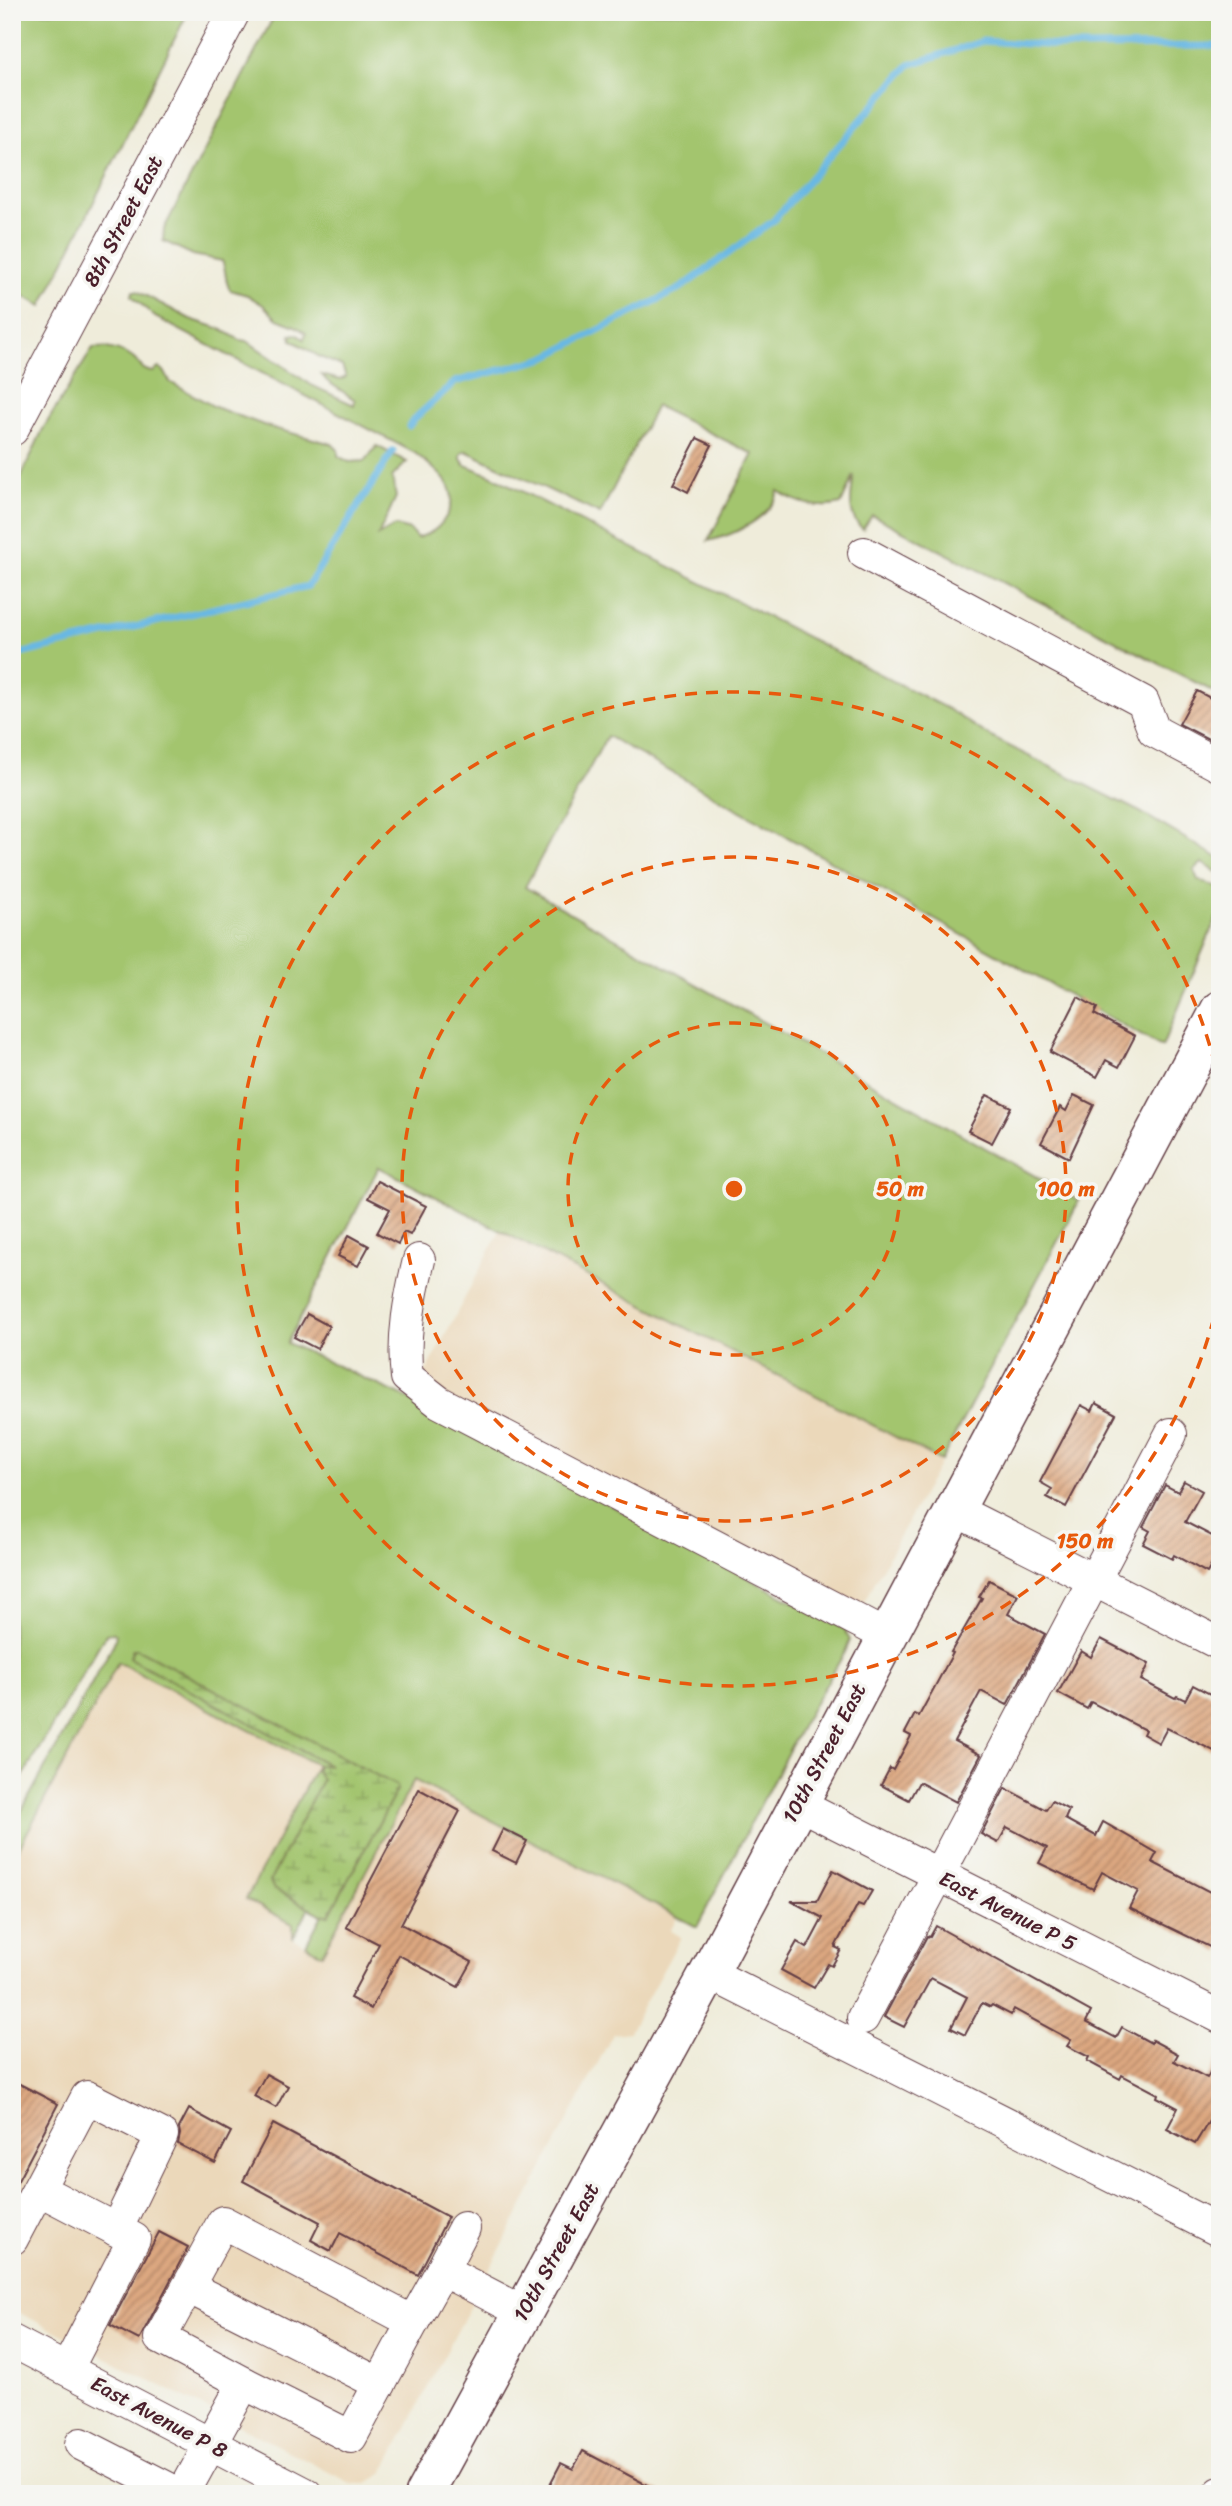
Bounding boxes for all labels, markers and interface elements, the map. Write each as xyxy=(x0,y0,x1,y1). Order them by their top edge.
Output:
street label: 8th Street East xyxy=(72,148,174,294)
text: 50 m xyxy=(876,1170,925,1208)
text: 100 m xyxy=(1037,1170,1095,1208)
centre of rings xyxy=(722,1177,746,1201)
text: 150 m xyxy=(1057,1522,1114,1560)
street label: 10th Street East xyxy=(771,1676,877,1830)
street label: East Avenue P 5 xyxy=(932,1860,1084,1962)
street label: 10th Street East xyxy=(502,2175,610,2329)
street label: East Avenue P 8 xyxy=(84,2365,235,2469)

